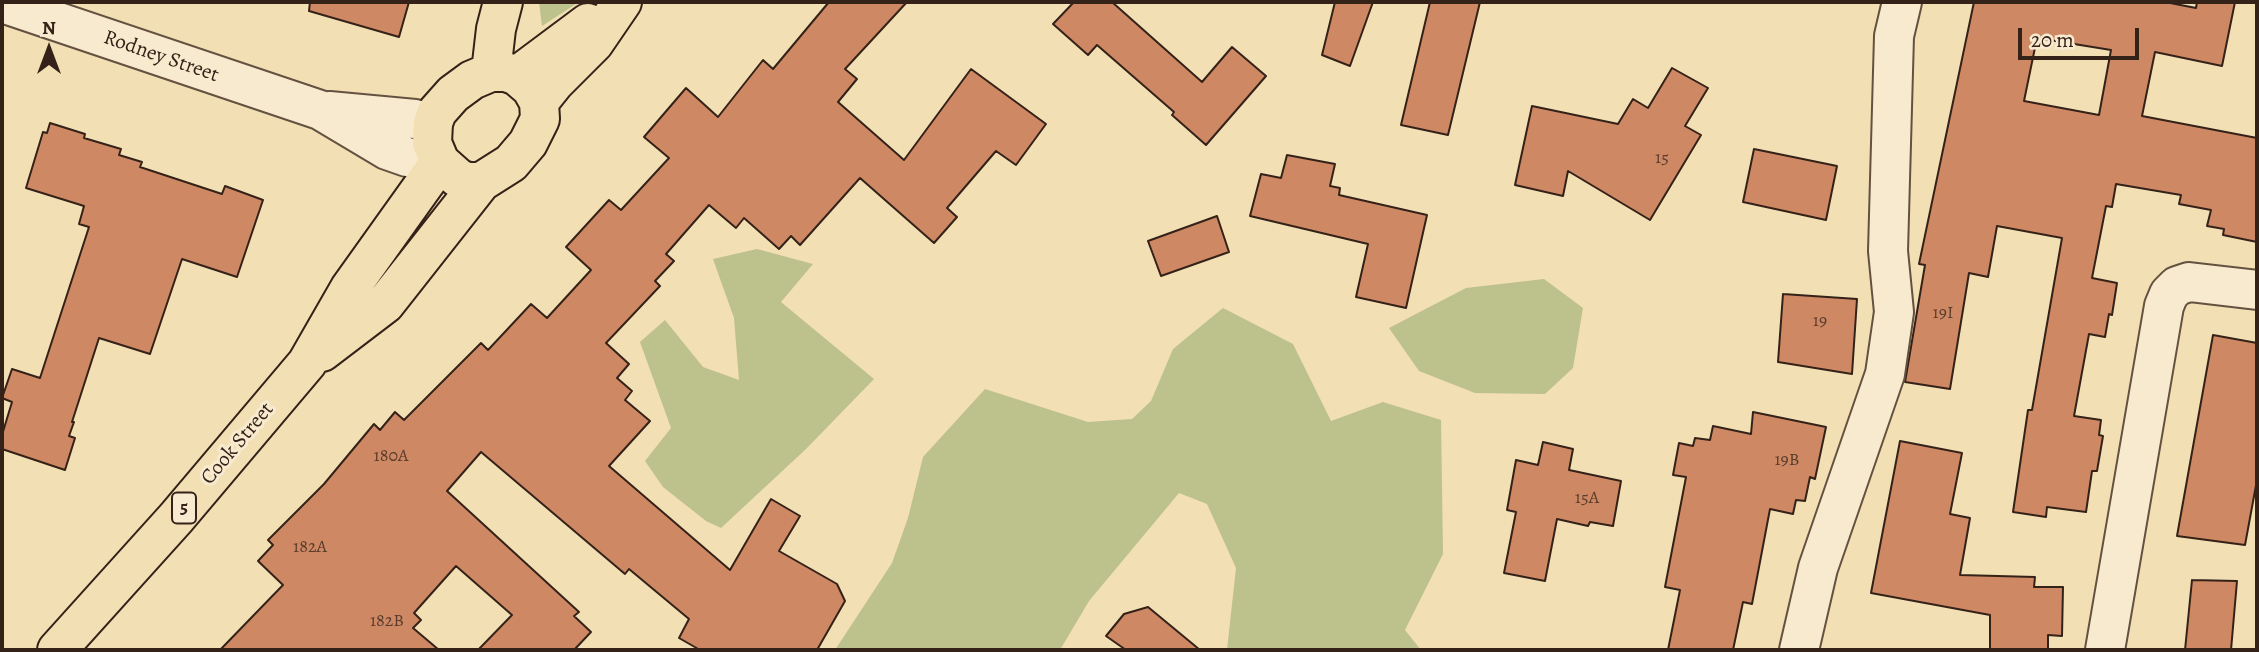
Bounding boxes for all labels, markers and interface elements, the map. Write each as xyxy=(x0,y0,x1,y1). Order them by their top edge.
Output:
north arrow xyxy=(14,14,84,84)
scale bar xyxy=(2021,14,2142,58)
text: N xyxy=(42,15,56,41)
street label: Rodney Street xyxy=(100,26,222,88)
text: 20 m xyxy=(2031,26,2074,54)
house number: 15 xyxy=(1655,148,1669,170)
house number: 19I xyxy=(1933,303,1953,325)
house number: 19 xyxy=(1813,311,1827,333)
street label: Cook Street xyxy=(196,398,280,490)
house number: 180A xyxy=(374,446,408,468)
house number: 19B xyxy=(1774,450,1800,472)
house number: 15A xyxy=(1575,488,1599,510)
road number: 5 xyxy=(172,492,196,524)
house number: 182A xyxy=(293,537,327,559)
house number: 182B xyxy=(370,611,404,633)

